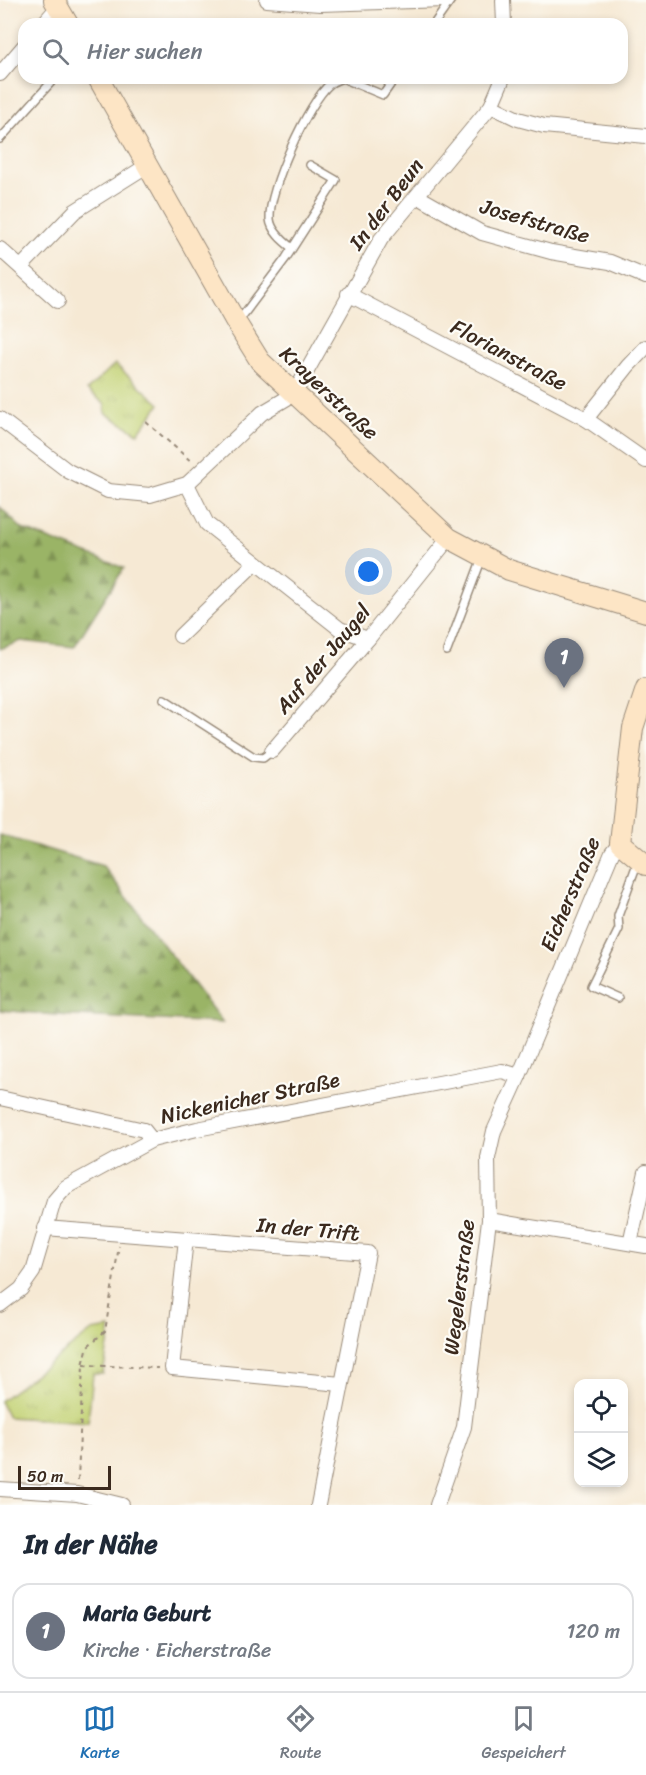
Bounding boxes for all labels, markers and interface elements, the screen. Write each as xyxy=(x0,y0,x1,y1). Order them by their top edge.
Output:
search box xyxy=(18,18,628,84)
text: Hier suchen xyxy=(87,32,202,71)
icon: search xyxy=(39,35,72,68)
street label: In der Beun xyxy=(338,150,434,259)
street label: Josefstraße xyxy=(475,187,594,255)
street label: Florianstraße xyxy=(444,308,574,402)
street label: Krayerstraße xyxy=(270,336,388,450)
your location xyxy=(354,557,383,586)
street label: Auf der Jaugel xyxy=(264,594,382,724)
pin: 1 xyxy=(544,638,584,688)
street label: Eicherstraße xyxy=(529,830,611,957)
street label: Nickenicher Straße xyxy=(157,1060,343,1136)
street label: In der Trift xyxy=(254,1206,361,1252)
street label: Wegelerstraße xyxy=(432,1217,486,1357)
map controls xyxy=(574,1379,628,1487)
button: locate xyxy=(574,1379,628,1433)
button: layers xyxy=(574,1433,628,1487)
text: 50 m xyxy=(27,1462,63,1491)
scale bar xyxy=(18,1463,111,1490)
text: In der Nähe xyxy=(24,1521,158,1567)
text: Maria Geburt xyxy=(83,1594,211,1633)
text: 1 xyxy=(41,1614,50,1649)
text: 120 m xyxy=(567,1614,620,1649)
text: Kirche · Eicherstraße xyxy=(83,1633,271,1668)
tab: Karte xyxy=(80,1702,120,1767)
tab: Route xyxy=(280,1702,321,1767)
tab: Gespeichert xyxy=(482,1702,566,1767)

